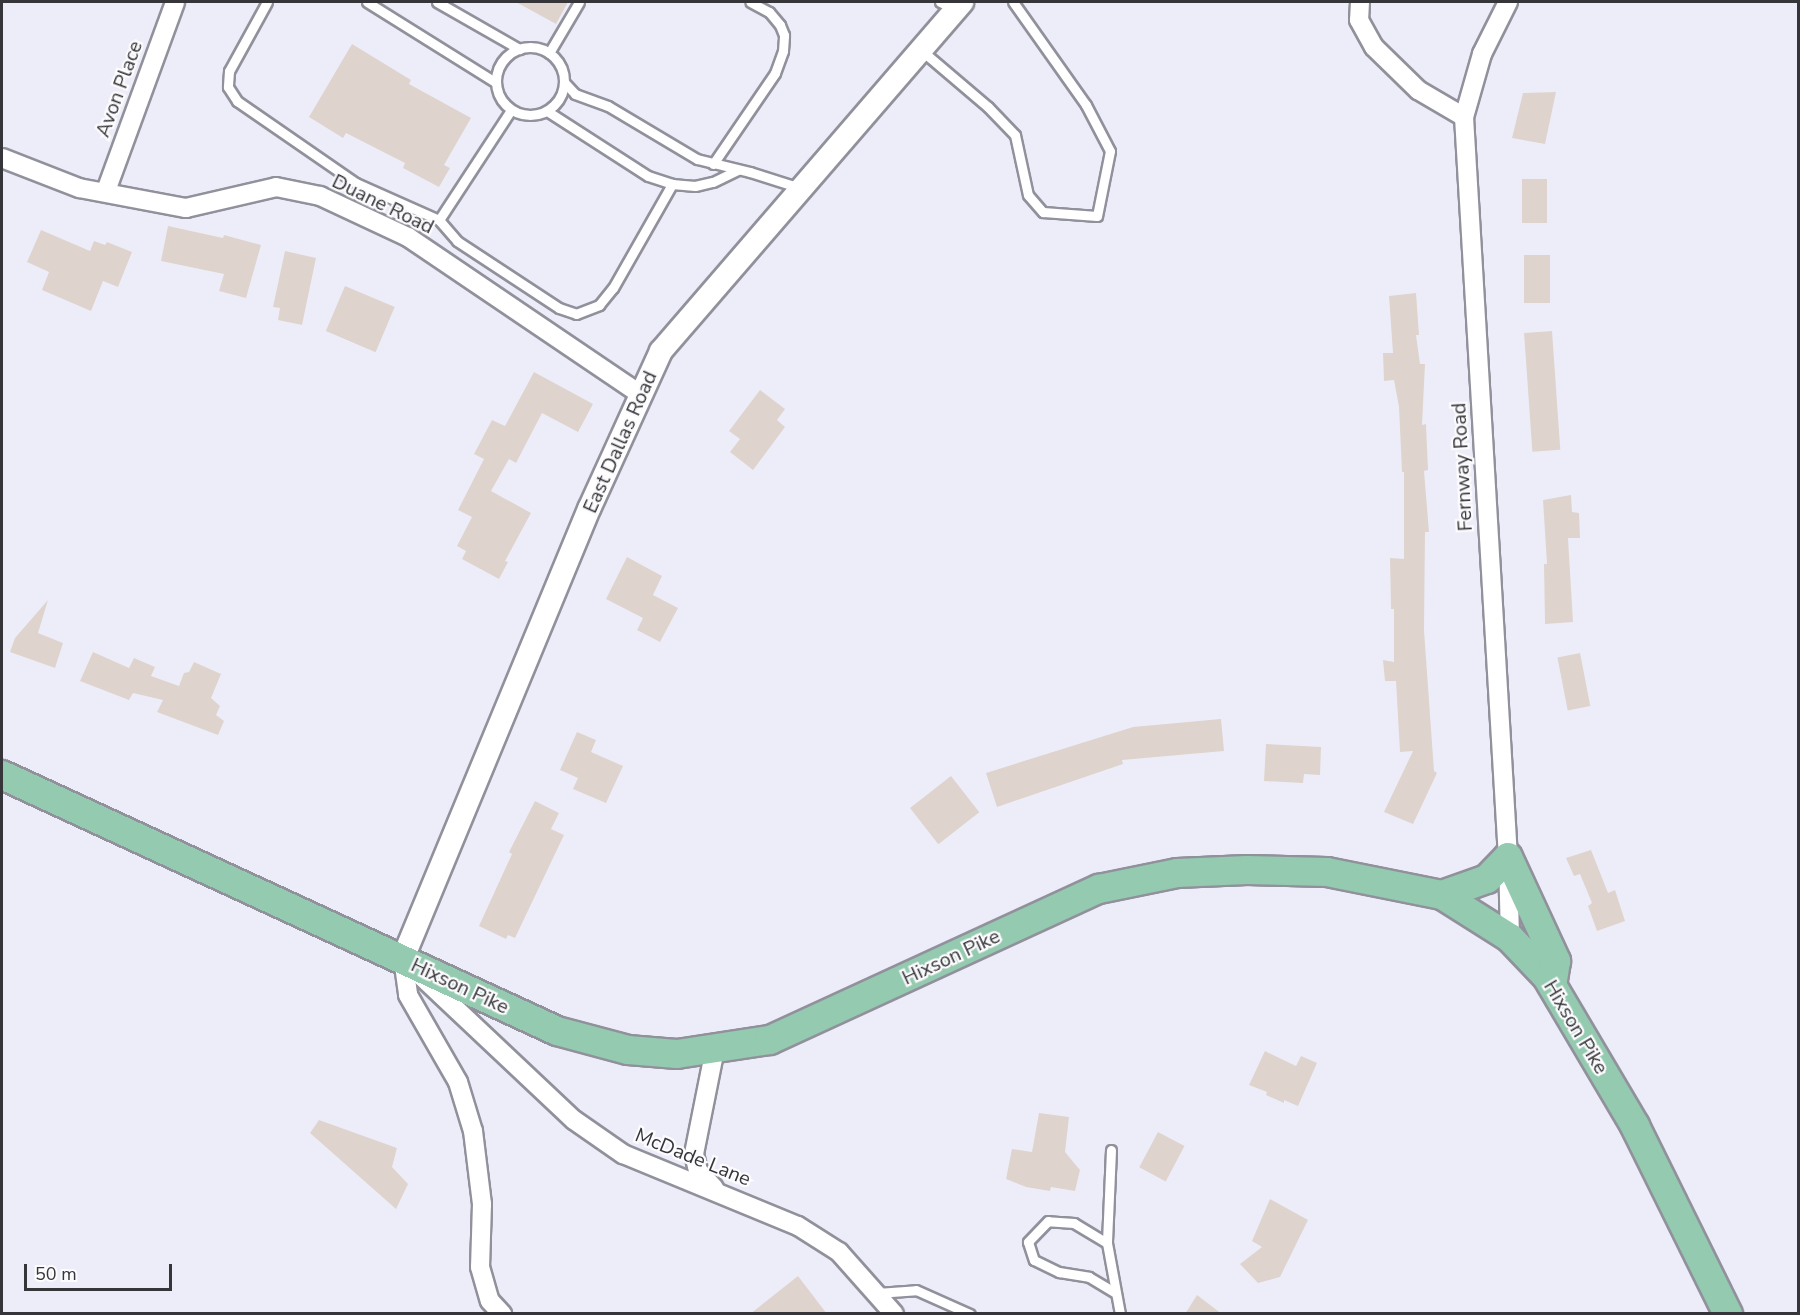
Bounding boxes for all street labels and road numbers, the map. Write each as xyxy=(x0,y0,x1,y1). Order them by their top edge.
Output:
street label: Avon Place xyxy=(91,38,147,140)
street label: Duane Road xyxy=(328,169,438,239)
street label: East Dallas Road xyxy=(578,367,662,517)
street label: Fernway Road xyxy=(1447,402,1477,532)
street label: Hixson Pike xyxy=(898,924,1004,990)
street label: Hixson Pike xyxy=(407,953,513,1019)
street label: Hixson Pike xyxy=(1539,976,1613,1078)
street label: McDade Lane xyxy=(632,1123,754,1191)

